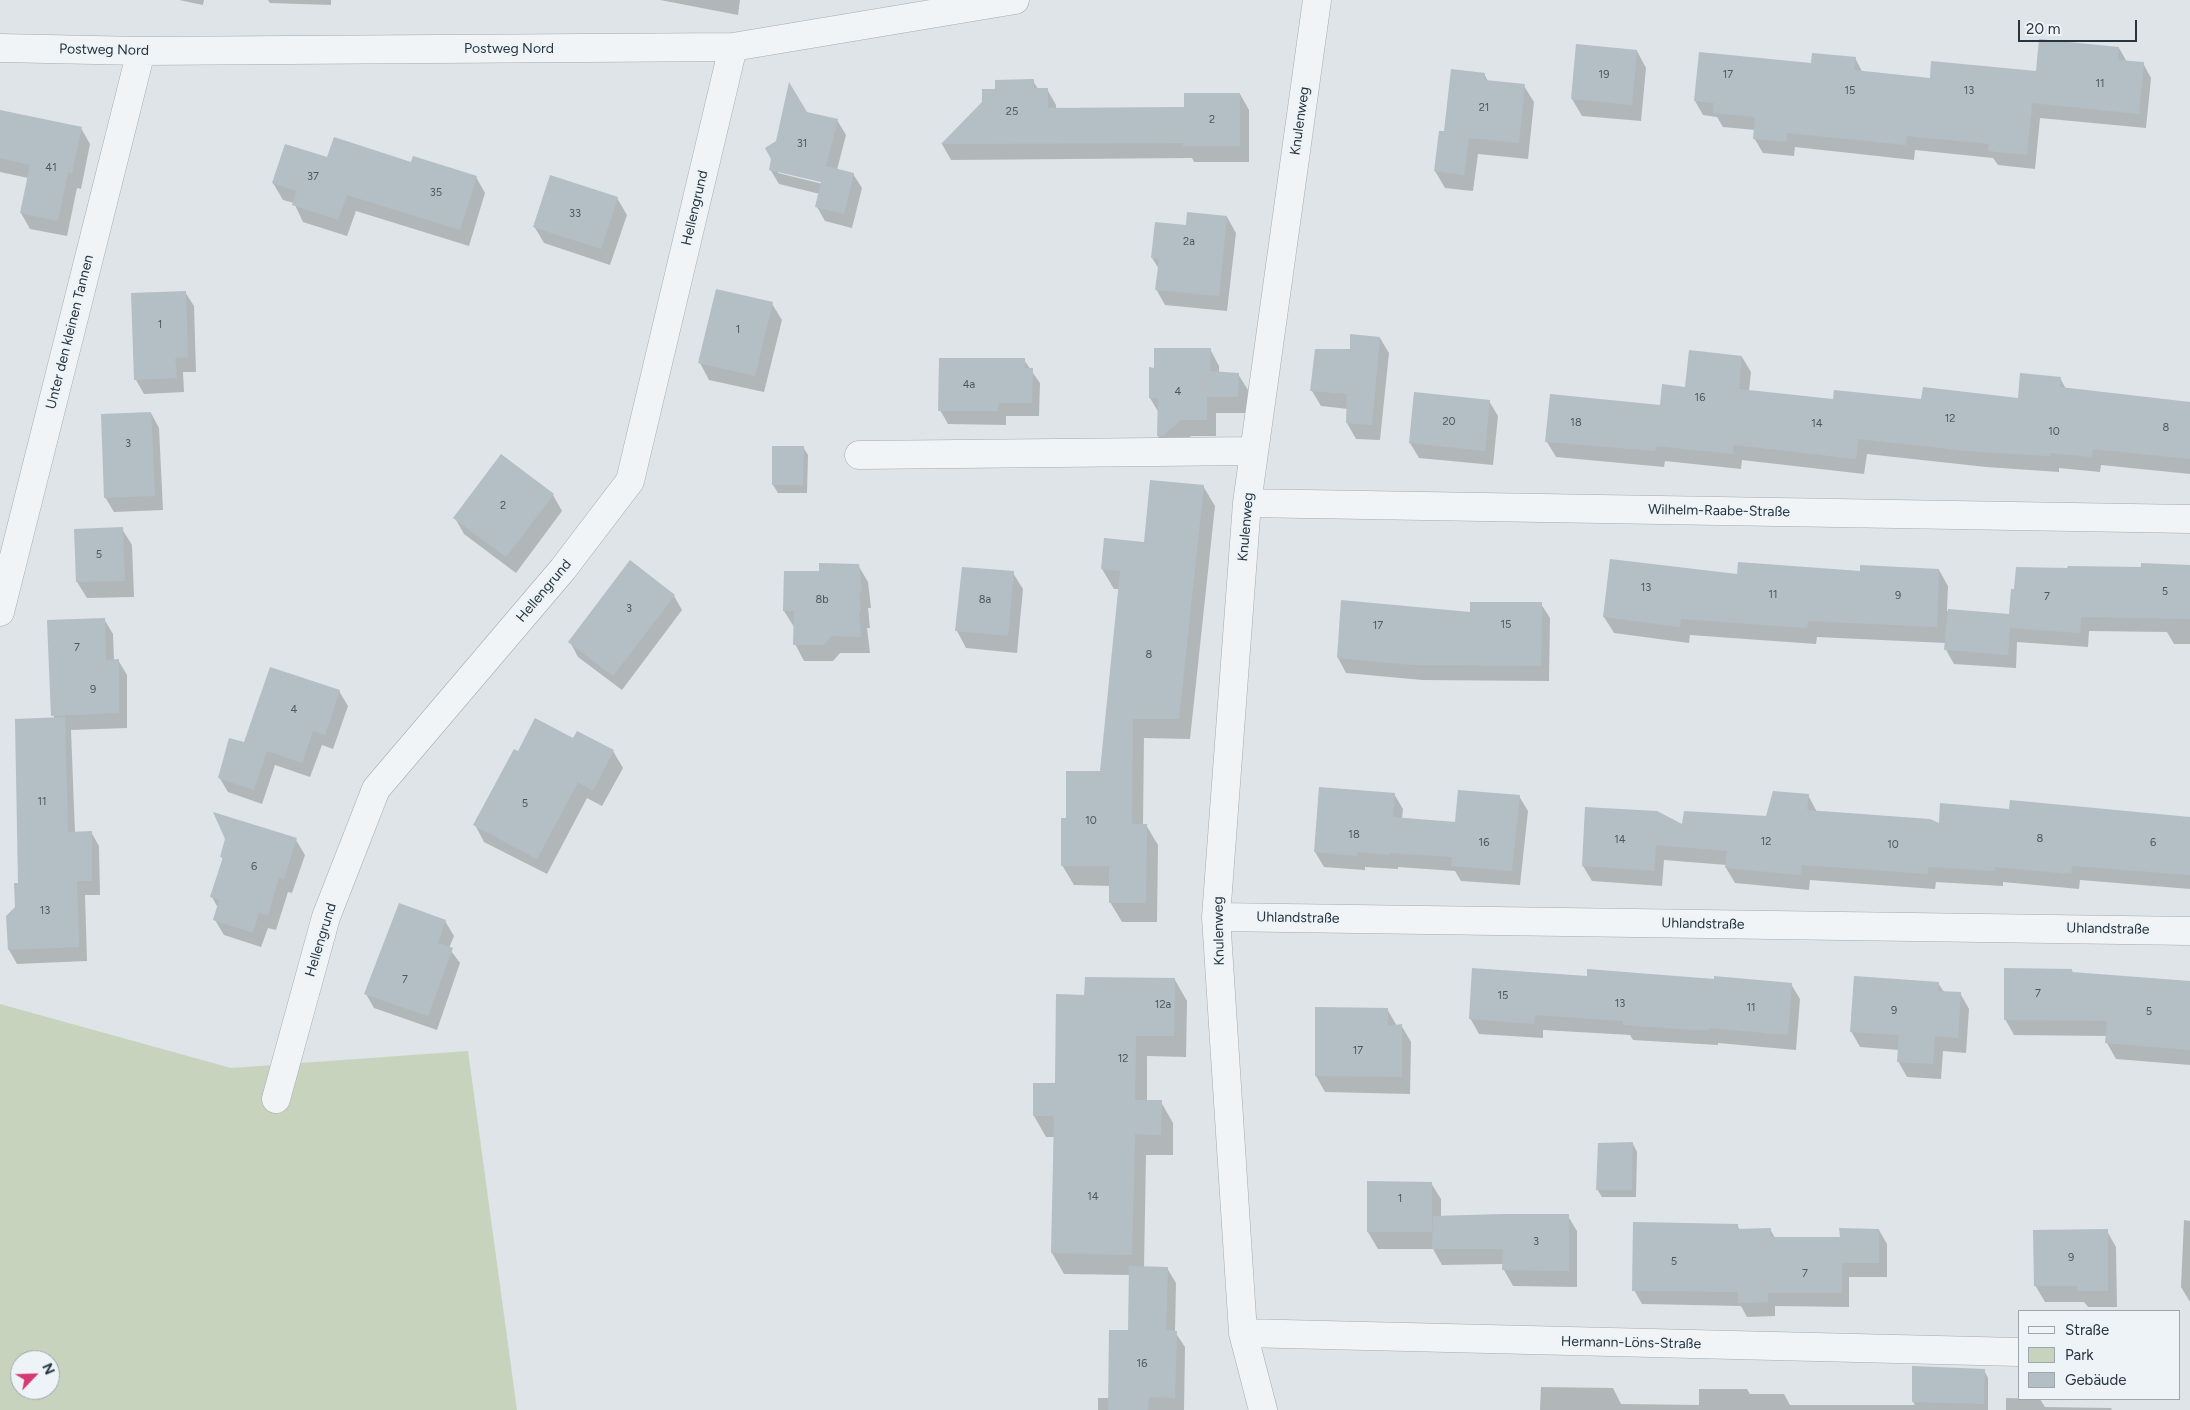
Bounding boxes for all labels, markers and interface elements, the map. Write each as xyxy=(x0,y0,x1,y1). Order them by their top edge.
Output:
scale bar xyxy=(2020,10,2139,42)
text: 20 m xyxy=(2026,20,2060,38)
street label: Postweg Nord xyxy=(59,41,149,59)
street label: Postweg Nord xyxy=(464,41,554,57)
house number: 19 xyxy=(1599,68,1609,82)
house number: 17 xyxy=(1723,68,1733,82)
house number: 11 xyxy=(2095,77,2105,91)
house number: 15 xyxy=(1845,84,1855,98)
house number: 13 xyxy=(1964,84,1974,98)
street label: Knulenweg xyxy=(1287,86,1313,156)
house number: 21 xyxy=(1479,101,1489,115)
house number: 25 xyxy=(1006,105,1018,119)
house number: 2 xyxy=(1209,113,1215,127)
house number: 31 xyxy=(797,137,807,151)
house number: 41 xyxy=(45,161,57,175)
street label: Hellengrund xyxy=(678,169,712,247)
house number: 37 xyxy=(307,170,319,184)
house number: 35 xyxy=(430,186,442,200)
house number: 33 xyxy=(569,207,581,221)
house number: 2a xyxy=(1183,235,1195,249)
street label: Unter den kleinen Tannen xyxy=(43,253,97,411)
house number: 1 xyxy=(158,318,162,332)
house number: 1 xyxy=(736,323,740,337)
house number: 4a xyxy=(963,378,975,392)
house number: 4 xyxy=(1175,385,1181,399)
house number: 16 xyxy=(1695,391,1705,405)
house number: 12 xyxy=(1945,412,1955,426)
house number: 20 xyxy=(1442,415,1456,429)
house number: 18 xyxy=(1570,416,1582,430)
house number: 14 xyxy=(1811,417,1823,431)
house number: 8 xyxy=(2163,421,2169,435)
house number: 10 xyxy=(2048,425,2060,439)
house number: 3 xyxy=(125,437,131,451)
street label: Knulenweg xyxy=(1235,492,1257,562)
house number: 2 xyxy=(500,499,506,513)
street label: Wilhelm-Raabe-Straße xyxy=(1648,501,1790,521)
house number: 5 xyxy=(96,548,102,562)
street label: Hellengrund xyxy=(513,556,575,626)
house number: 13 xyxy=(1641,581,1651,595)
house number: 5 xyxy=(2162,585,2168,599)
house number: 11 xyxy=(1768,588,1778,602)
house number: 9 xyxy=(1895,589,1901,603)
house number: 7 xyxy=(2044,590,2050,604)
house number: 8b xyxy=(815,593,829,607)
house number: 8a xyxy=(979,593,991,607)
house number: 3 xyxy=(626,602,632,616)
house number: 15 xyxy=(1501,618,1511,632)
house number: 17 xyxy=(1373,619,1383,633)
house number: 7 xyxy=(74,641,80,655)
house number: 8 xyxy=(1146,648,1152,662)
house number: 9 xyxy=(90,683,96,697)
house number: 4 xyxy=(291,703,297,717)
house number: 11 xyxy=(37,795,47,809)
house number: 5 xyxy=(522,797,528,811)
house number: 10 xyxy=(1085,814,1097,828)
house number: 18 xyxy=(1348,828,1360,842)
house number: 8 xyxy=(2037,832,2043,846)
house number: 14 xyxy=(1614,833,1626,847)
house number: 12 xyxy=(1761,835,1771,849)
house number: 16 xyxy=(1479,836,1489,850)
house number: 6 xyxy=(2150,836,2156,850)
house number: 10 xyxy=(1887,838,1899,852)
house number: 6 xyxy=(251,860,257,874)
street label: Knulenweg xyxy=(1210,896,1228,966)
street label: Hellengrund xyxy=(302,901,340,979)
house number: 13 xyxy=(40,904,50,918)
street label: Uhlandstraße xyxy=(1256,909,1340,927)
street label: Uhlandstraße xyxy=(1661,915,1745,933)
street label: Uhlandstraße xyxy=(2066,920,2150,938)
house number: 7 xyxy=(402,973,408,987)
house number: 7 xyxy=(2035,987,2041,1001)
house number: 15 xyxy=(1498,989,1508,1003)
house number: 13 xyxy=(1615,997,1625,1011)
house number: 12a xyxy=(1155,998,1171,1012)
house number: 11 xyxy=(1746,1001,1756,1015)
house number: 9 xyxy=(1891,1004,1897,1018)
house number: 5 xyxy=(2146,1005,2152,1019)
house number: 17 xyxy=(1353,1044,1363,1058)
house number: 12 xyxy=(1118,1052,1128,1066)
house number: 14 xyxy=(1087,1190,1099,1204)
house number: 1 xyxy=(1398,1192,1402,1206)
house number: 3 xyxy=(1533,1235,1539,1249)
house number: 9 xyxy=(2068,1251,2074,1265)
house number: 5 xyxy=(1671,1255,1677,1269)
house number: 7 xyxy=(1802,1267,1808,1281)
legend xyxy=(2018,1310,2180,1400)
text: Straße xyxy=(2065,1321,2109,1339)
street label: Hermann-Löns-Straße xyxy=(1561,1333,1701,1353)
text: Park xyxy=(2065,1346,2094,1364)
north arrow xyxy=(10,1350,60,1400)
house number: 16 xyxy=(1137,1357,1147,1371)
text: N xyxy=(38,1361,58,1377)
text: Gebäude xyxy=(2065,1371,2126,1389)

